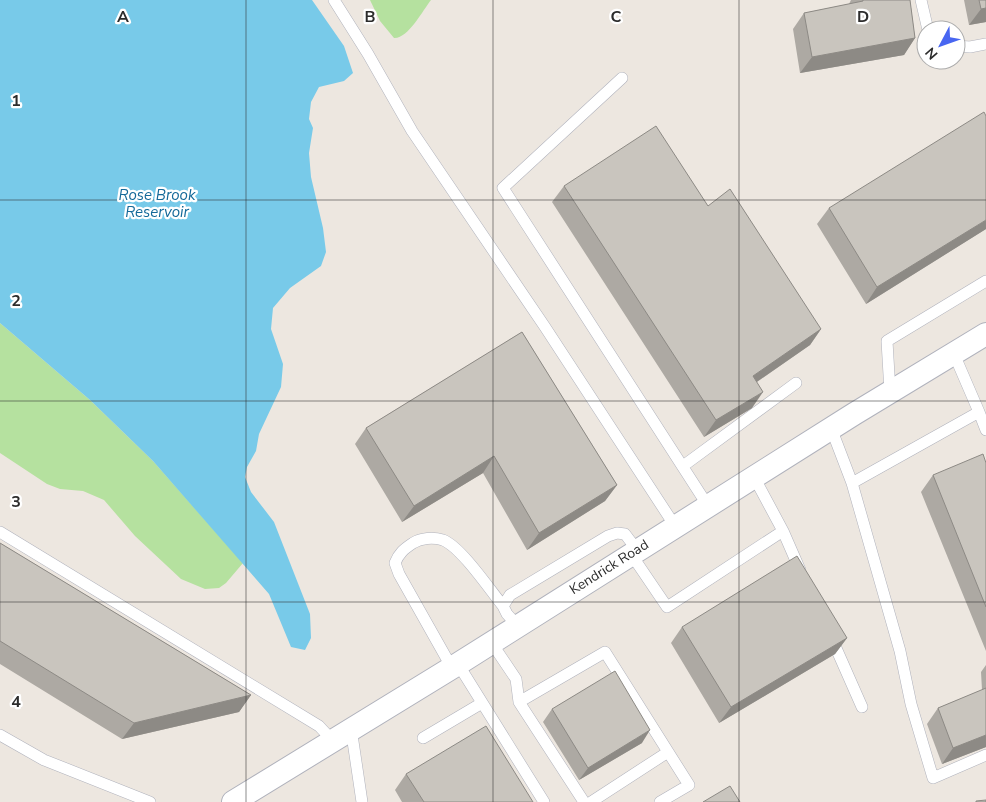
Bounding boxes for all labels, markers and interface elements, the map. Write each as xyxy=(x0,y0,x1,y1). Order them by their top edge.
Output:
text: A xyxy=(117,6,129,28)
text: B xyxy=(364,6,376,28)
text: C xyxy=(611,6,622,28)
text: D xyxy=(857,6,869,28)
north arrow xyxy=(916,20,966,70)
text: N xyxy=(921,43,942,63)
text: 1 xyxy=(11,90,21,112)
water label: Rose Brook Reservoir xyxy=(119,185,196,222)
text: 2 xyxy=(11,290,21,312)
text: 3 xyxy=(11,491,21,513)
street label: Kendrick Road xyxy=(566,535,652,599)
text: 4 xyxy=(11,691,21,713)

